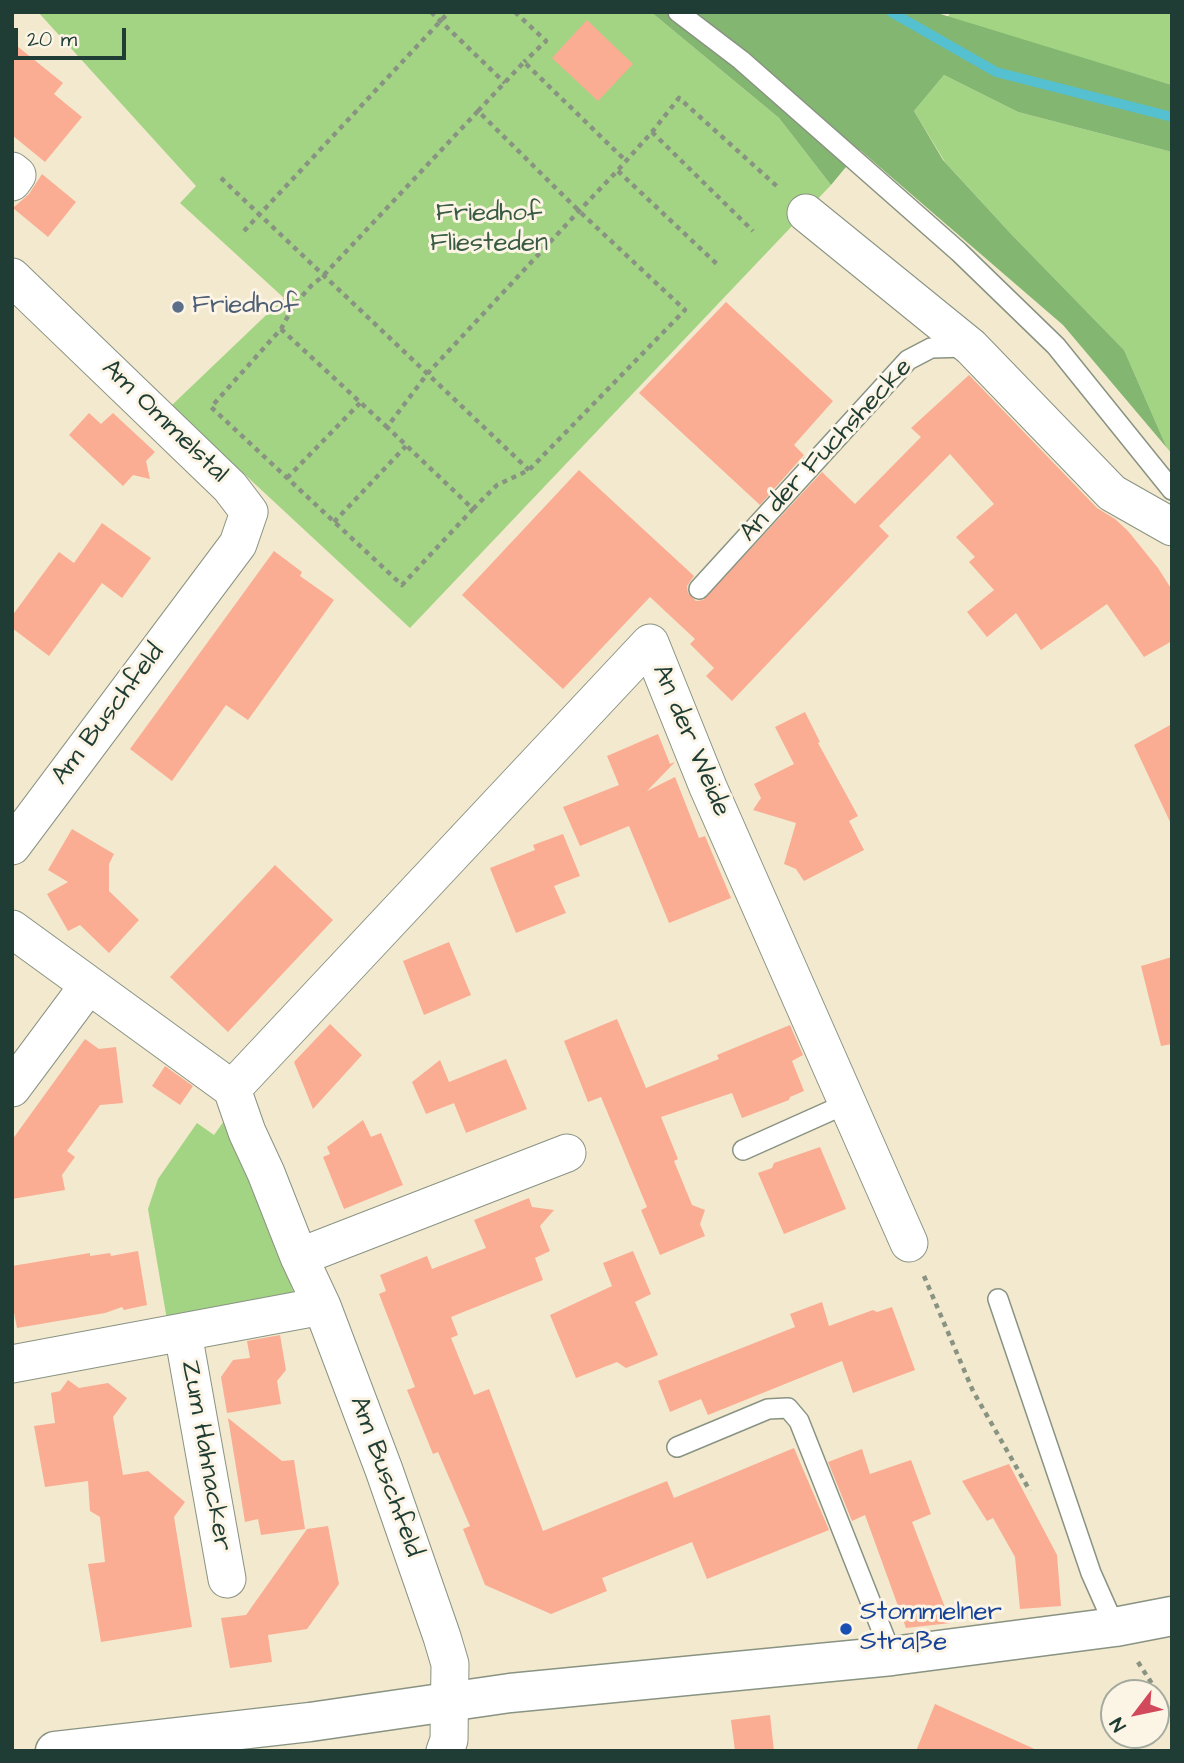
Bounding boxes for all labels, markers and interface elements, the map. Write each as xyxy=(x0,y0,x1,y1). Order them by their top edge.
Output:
scale bar xyxy=(18,14,130,58)
text: 20 m xyxy=(27,25,77,54)
park label: Friedhof Fliesteden xyxy=(430,199,548,260)
place label: Friedhof xyxy=(192,291,299,323)
marker: Friedhof xyxy=(170,299,186,315)
street label: An der Fuchshecke xyxy=(734,353,920,549)
street label: Am Ommelstal xyxy=(94,354,234,490)
street label: Am Buschfeld xyxy=(46,638,172,792)
street label: An der Weide xyxy=(644,660,736,822)
street label: Zum Hahnacker xyxy=(173,1358,237,1554)
street label: Am Buschfeld xyxy=(342,1393,428,1561)
place label: Stommelner Straße xyxy=(860,1598,1002,1660)
marker: Stommelner Straße xyxy=(838,1621,854,1637)
north arrow xyxy=(1100,1679,1170,1749)
text: N xyxy=(1104,1712,1133,1737)

